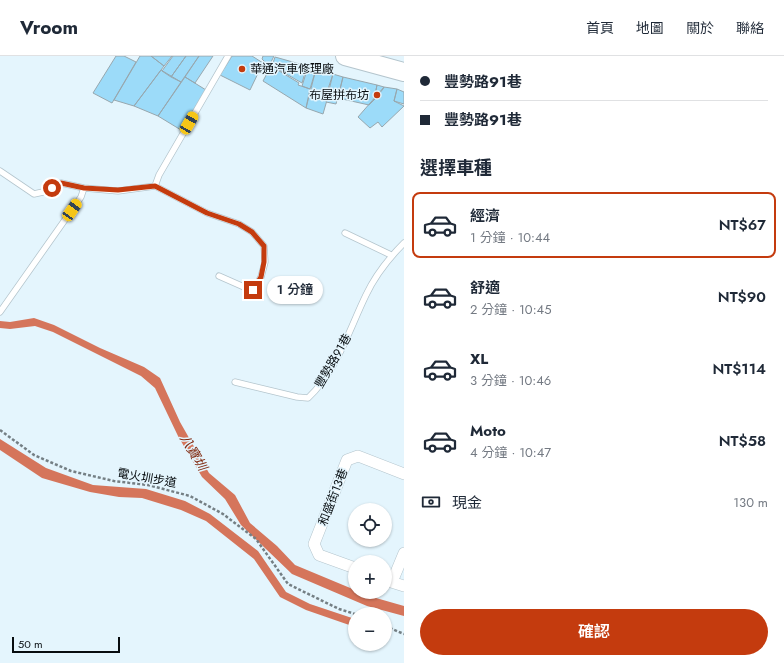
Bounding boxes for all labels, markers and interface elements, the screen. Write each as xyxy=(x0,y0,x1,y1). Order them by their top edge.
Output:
text: Vroom xyxy=(20,14,78,41)
text: 首頁 xyxy=(586,18,614,38)
text: 地圖 xyxy=(636,18,664,38)
text: 關於 xyxy=(686,18,714,38)
text: 聯絡 xyxy=(736,18,764,38)
place label: 華通汽車修理廠 xyxy=(250,60,334,78)
marker: 華通汽車修理廠 xyxy=(237,64,247,74)
text: 豐勢路91巷 xyxy=(444,71,522,93)
place label: 布屋拼布坊 xyxy=(309,86,369,104)
marker: 布屋拼布坊 xyxy=(372,90,382,100)
text: 豐勢路91巷 xyxy=(444,109,522,131)
car xyxy=(178,110,200,136)
text: 選擇車種 xyxy=(420,155,492,181)
route start xyxy=(43,179,61,197)
car xyxy=(60,197,84,223)
text: 經濟 xyxy=(470,205,500,227)
icon: car xyxy=(422,207,458,243)
text: NT$67 xyxy=(719,214,766,236)
text: 1 分鐘 · 10:44 xyxy=(470,228,550,247)
callout: 1 分鐘 xyxy=(267,276,323,304)
text: 舒適 xyxy=(470,277,500,299)
icon: car xyxy=(422,279,458,315)
text: 1 分鐘 xyxy=(277,280,313,299)
route end xyxy=(244,281,262,299)
text: NT$90 xyxy=(718,286,766,308)
text: 2 分鐘 · 10:45 xyxy=(470,300,551,319)
street label: 豐勢路91巷 xyxy=(310,330,356,392)
text: XL xyxy=(470,348,488,370)
icon: car xyxy=(422,351,458,387)
text: NT$114 xyxy=(712,358,766,380)
text: 3 分鐘 · 10:46 xyxy=(470,371,551,390)
text: Moto xyxy=(470,420,506,442)
icon: car xyxy=(422,423,458,459)
text: NT$58 xyxy=(719,430,766,452)
water label: 八寶圳 xyxy=(175,431,213,476)
text: 4 分鐘 · 10:47 xyxy=(470,443,551,462)
street label: 電火圳步道 xyxy=(116,464,178,492)
street label: 和盛街13巷 xyxy=(314,466,352,528)
icon: cash xyxy=(420,491,442,513)
text: 現金 xyxy=(452,492,482,514)
text: 130 m xyxy=(733,493,768,512)
map controls xyxy=(348,503,392,651)
button: locate xyxy=(348,503,392,547)
button: + xyxy=(348,555,392,599)
button: − xyxy=(348,607,392,651)
button: 確認 xyxy=(420,609,768,655)
scale bar xyxy=(12,635,120,654)
text: 50 m xyxy=(18,636,43,652)

